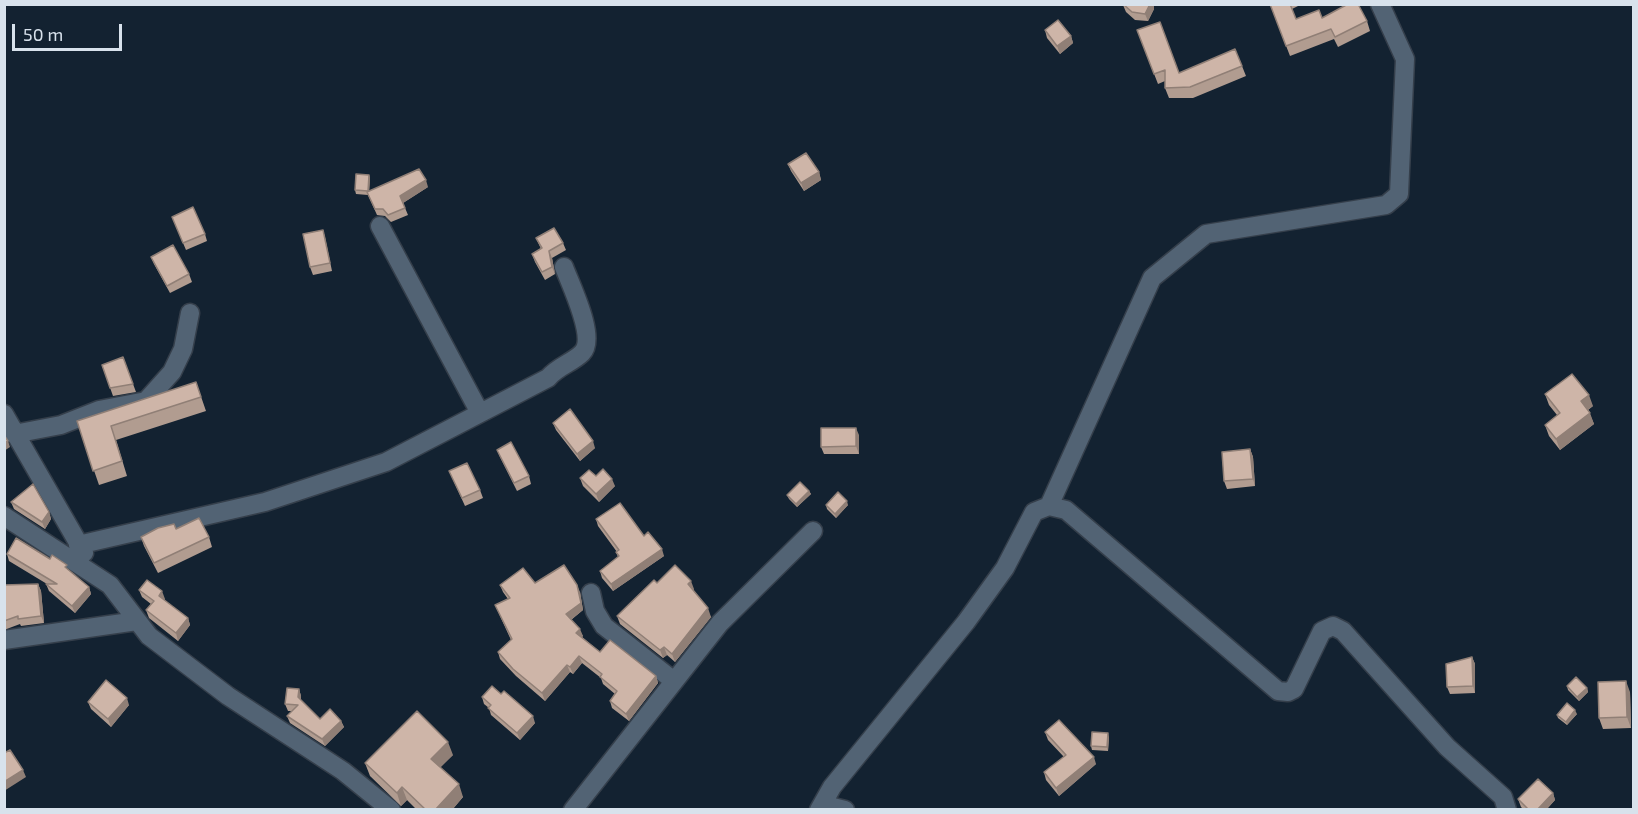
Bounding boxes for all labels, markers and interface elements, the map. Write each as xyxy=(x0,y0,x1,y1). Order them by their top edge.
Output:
scale bar xyxy=(15,12,124,50)
text: 50 m xyxy=(23,23,63,45)

